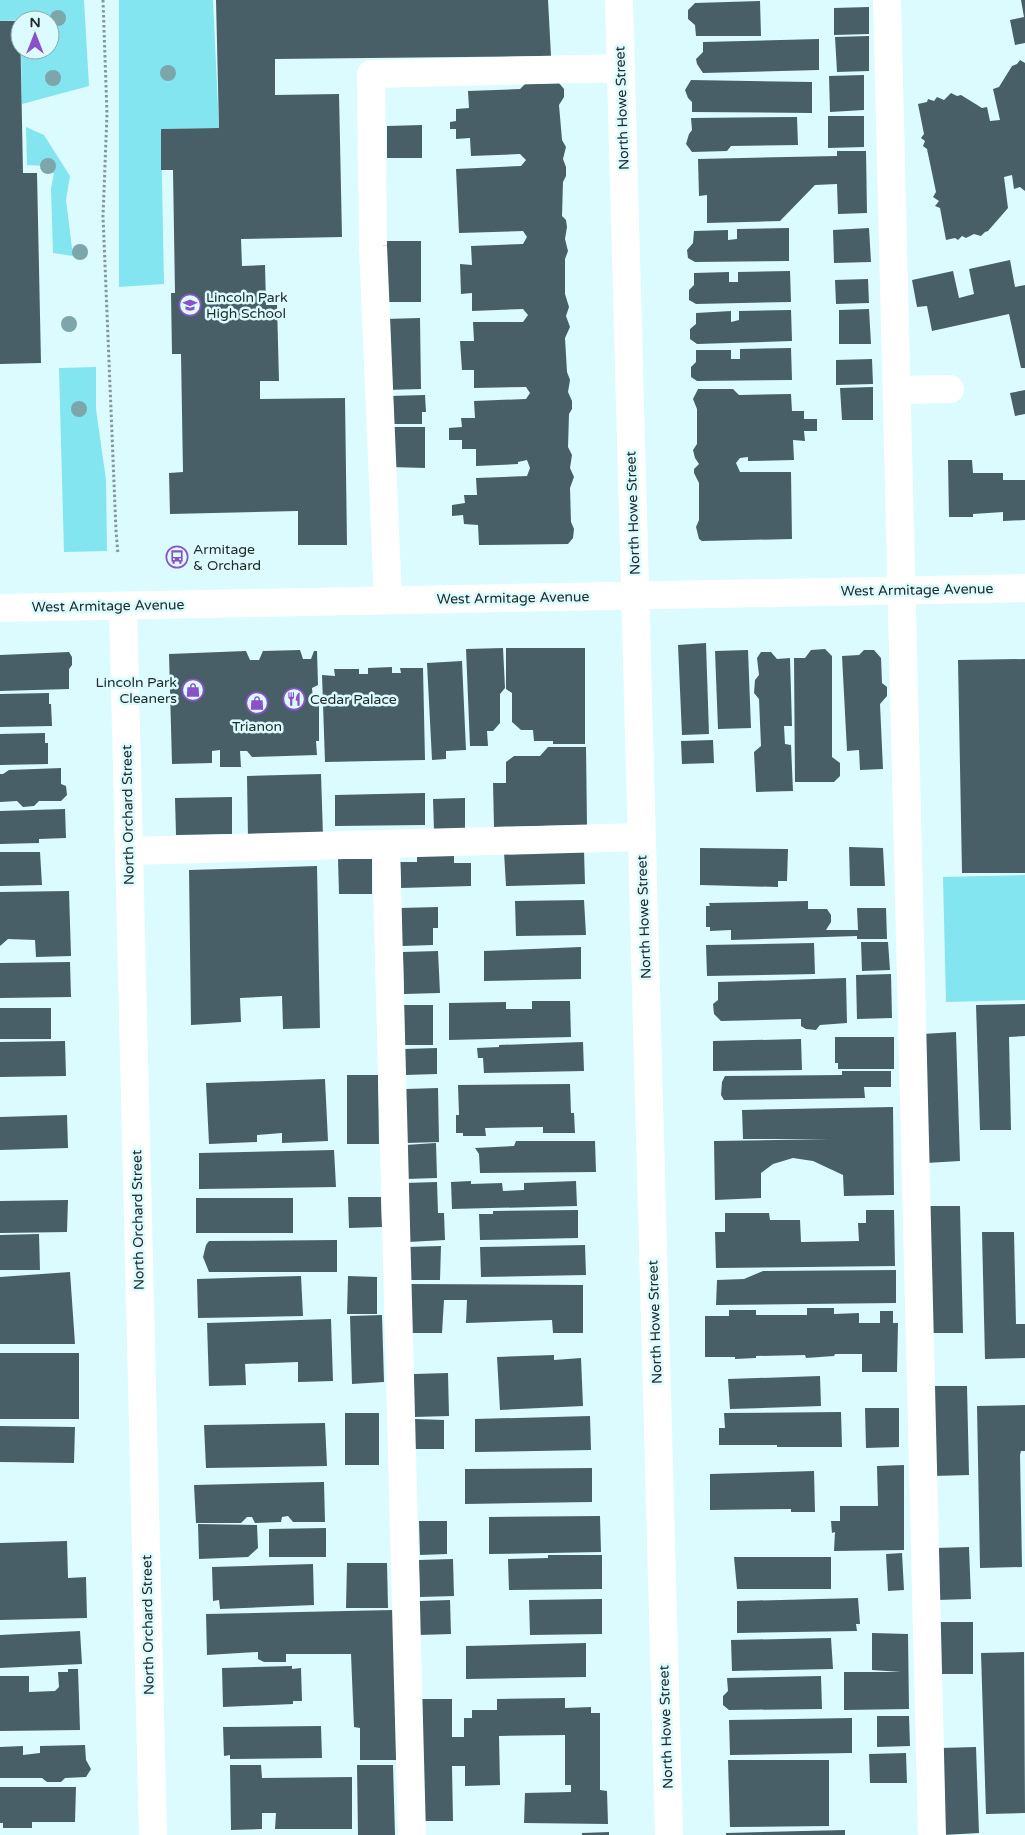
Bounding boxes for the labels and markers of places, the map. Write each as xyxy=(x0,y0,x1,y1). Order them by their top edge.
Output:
place label: Lincoln Park High School xyxy=(206,289,288,322)
school or university icon: Lincoln Park High School xyxy=(178,293,202,317)
place label: Armitage & Orchard xyxy=(193,541,261,574)
bus stop icon: Armitage & Orchard xyxy=(165,545,189,569)
place label: Lincoln Park Cleaners xyxy=(95,674,177,707)
shop icon: Lincoln Park Cleaners xyxy=(181,678,205,702)
restaurant icon: Cedar Palace xyxy=(282,687,306,711)
shop icon: Trianon xyxy=(245,691,269,715)
place label: Cedar Palace xyxy=(310,691,397,708)
place label: Trianon xyxy=(232,718,282,735)

